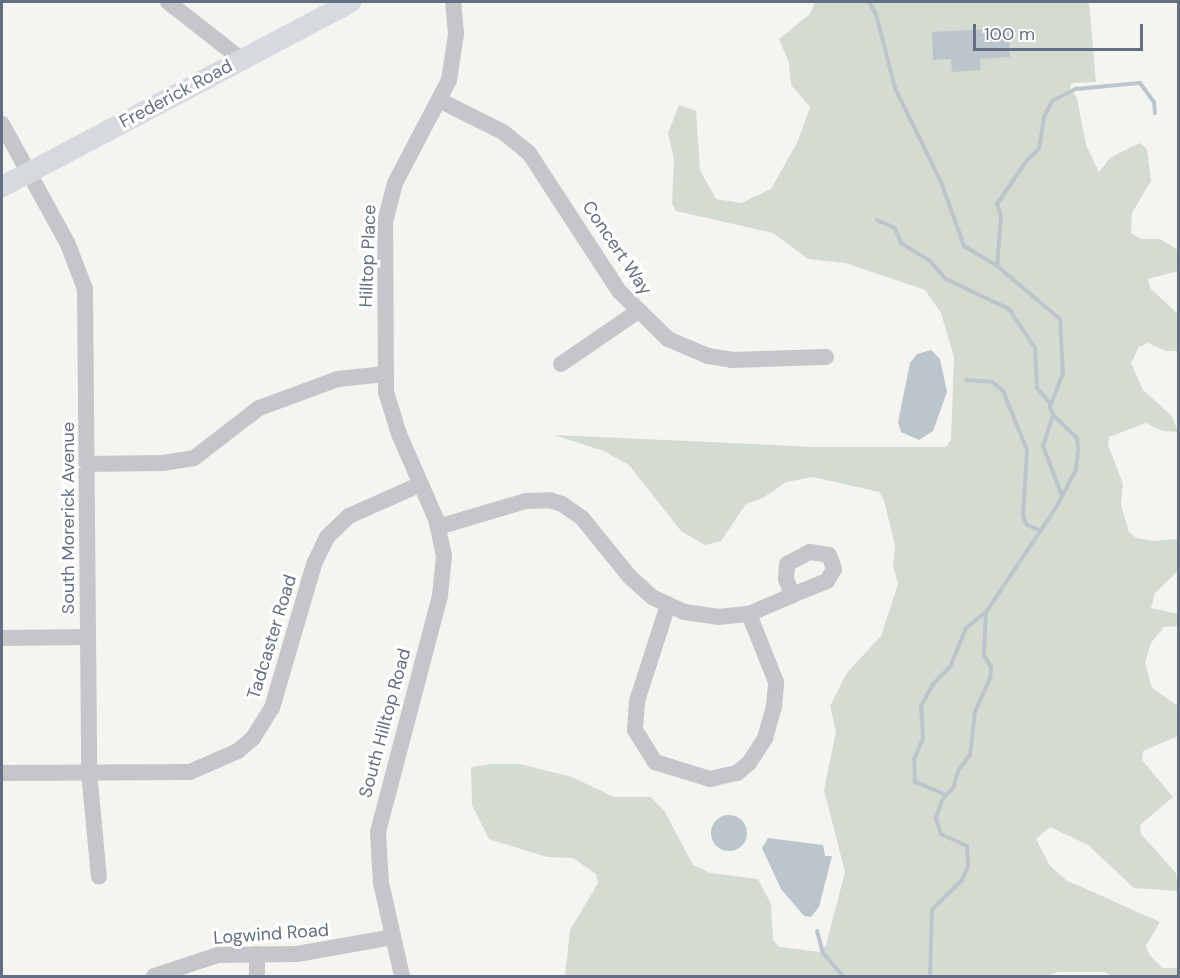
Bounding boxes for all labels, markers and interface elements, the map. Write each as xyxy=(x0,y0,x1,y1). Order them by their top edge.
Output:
scale bar xyxy=(976,12,1146,50)
text: 100 m xyxy=(984,22,1035,46)
street label: Frederick Road xyxy=(116,55,236,133)
street label: Concert Way xyxy=(578,197,656,299)
street label: Hilltop Place xyxy=(355,204,381,308)
street label: South Morerick Avenue xyxy=(57,422,79,614)
street label: Tadcaster Road xyxy=(243,572,301,702)
street label: South Hilltop Road xyxy=(355,646,415,800)
street label: Logwind Road xyxy=(212,919,330,949)

